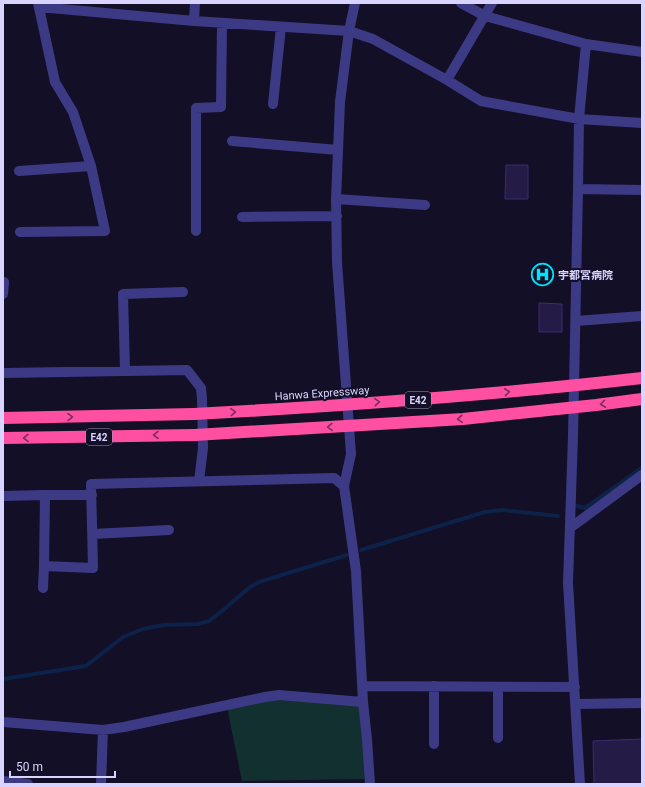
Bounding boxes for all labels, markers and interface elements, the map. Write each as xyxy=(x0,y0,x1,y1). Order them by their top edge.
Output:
hospital icon: 宇都宮病院 xyxy=(529,262,555,288)
place label: 宇都宮病院 xyxy=(558,269,613,282)
street label: Hanwa Expressway xyxy=(274,384,371,403)
one-way arrow xyxy=(503,388,510,397)
road number: E42 xyxy=(405,392,431,408)
one-way arrow xyxy=(374,398,380,407)
one-way arrow xyxy=(600,399,606,408)
one-way arrow xyxy=(230,408,236,417)
one-way arrow xyxy=(67,412,73,421)
one-way arrow xyxy=(457,414,463,423)
one-way arrow xyxy=(327,422,333,431)
road number: E42 xyxy=(86,429,112,445)
one-way arrow xyxy=(153,431,159,440)
one-way arrow xyxy=(23,434,29,442)
scale bar xyxy=(10,753,115,779)
text: 50 m xyxy=(16,760,43,774)

